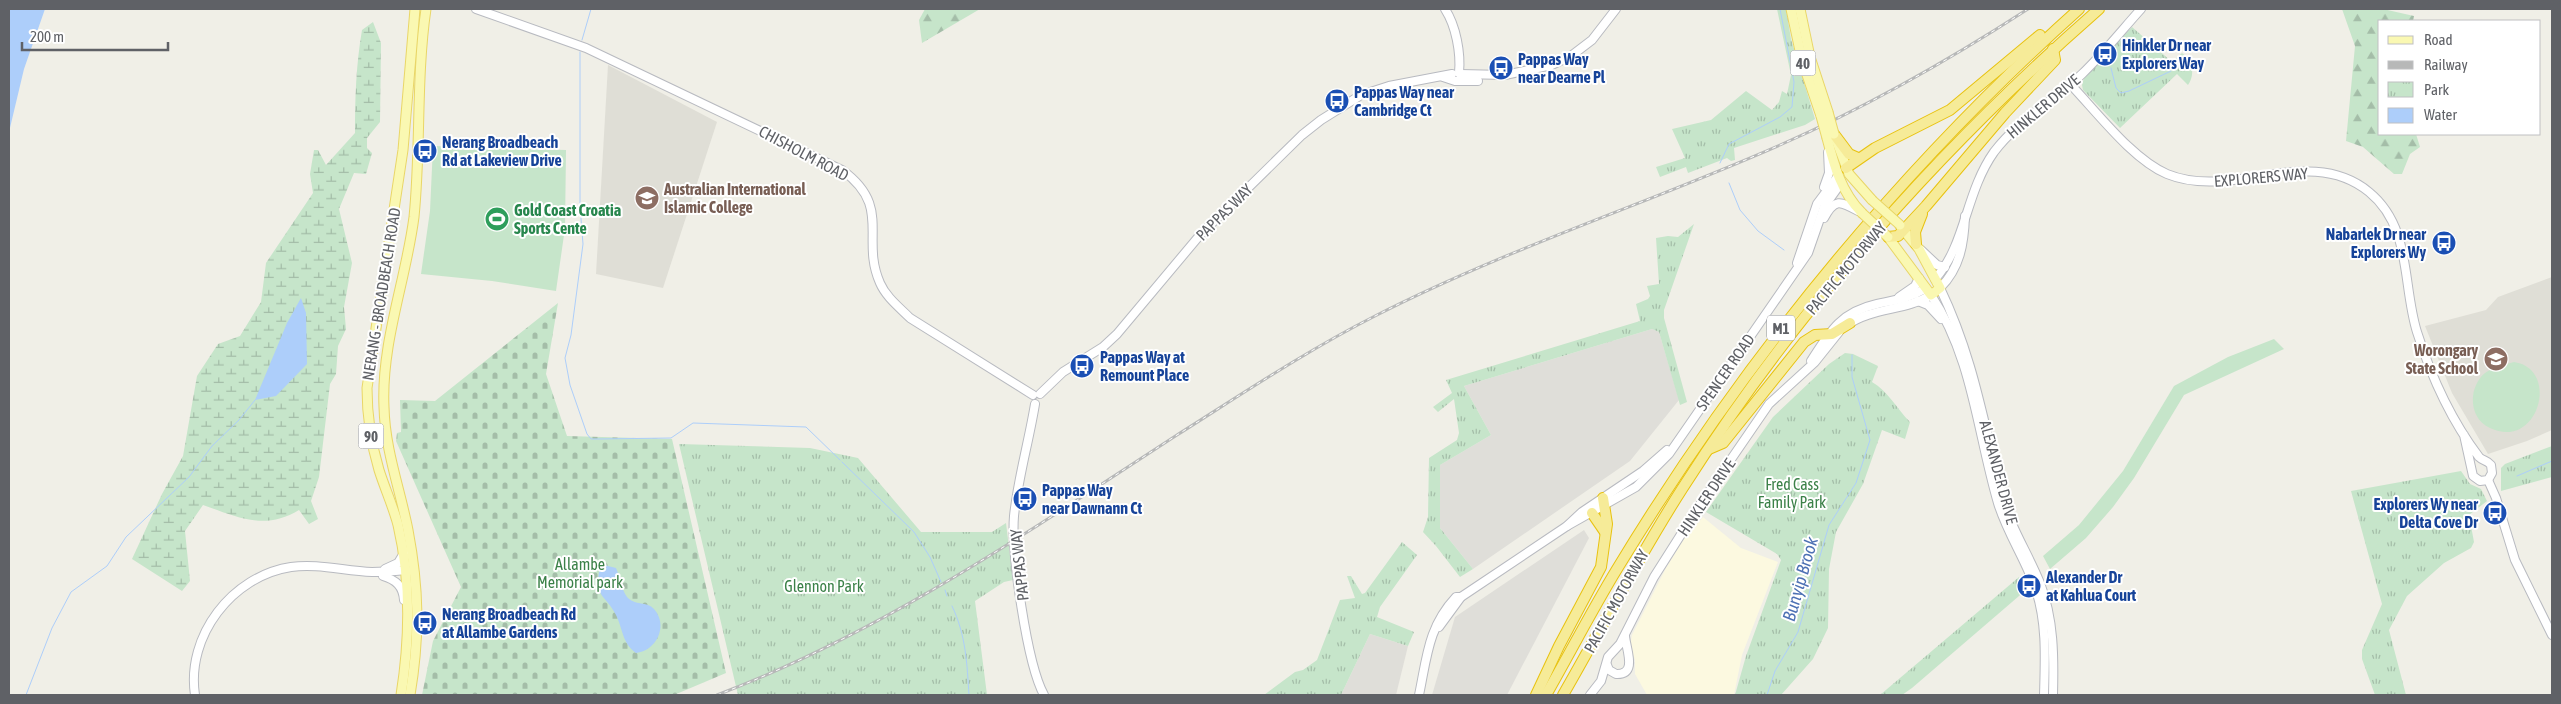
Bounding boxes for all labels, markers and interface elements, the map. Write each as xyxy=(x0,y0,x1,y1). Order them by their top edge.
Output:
scale bar xyxy=(22,20,169,52)
legend xyxy=(2378,20,2541,135)
text: 200 m xyxy=(30,28,64,45)
text: Road xyxy=(2424,31,2453,48)
place label: Hinkler Dr near Explorers Way xyxy=(2122,36,2211,72)
bus stop icon: Hinkler Dr near Explorers Way xyxy=(2092,41,2118,67)
place label: Pappas Way near Dearne Pl xyxy=(1518,50,1606,86)
road number: 40 xyxy=(1790,50,1816,76)
bus stop icon: Pappas Way near Dearne Pl xyxy=(1488,55,1514,81)
text: Railway xyxy=(2424,56,2468,73)
street label: HINKLER DRIVE xyxy=(2003,70,2083,142)
text: Park xyxy=(2424,81,2449,98)
place label: Pappas Way near Cambridge Ct xyxy=(1354,83,1454,119)
bus stop icon: Pappas Way near Cambridge Ct xyxy=(1324,88,1350,114)
text: Water xyxy=(2424,106,2457,123)
street label: CHISHOLM ROAD xyxy=(756,122,852,184)
place label: Nerang Broadbeach Rd at Lakeview Drive xyxy=(442,133,562,169)
bus stop icon: Nerang Broadbeach Rd at Lakeview Drive xyxy=(412,138,438,164)
street label: EXPLORERS WAY xyxy=(2213,164,2310,190)
street label: PAPPAS WAY xyxy=(1192,179,1257,244)
place label: Australian International Islamic College xyxy=(663,180,806,216)
school or university icon: Australian International Islamic College xyxy=(634,185,660,211)
place label: Gold Coast Croatia Sports Cente xyxy=(514,201,621,237)
street label: NERANG - BROADBEACH ROAD xyxy=(358,206,404,382)
sports icon: Gold Coast Croatia Sports Cente xyxy=(484,206,510,232)
street label: PACIFIC MOTORWAY xyxy=(1802,217,1891,318)
place label: Nabarlek Dr near Explorers Wy xyxy=(2326,225,2426,261)
bus stop icon: Nabarlek Dr near Explorers Wy xyxy=(2431,230,2457,256)
road number: M1 xyxy=(1767,316,1795,340)
street label: SPENCER ROAD xyxy=(1692,330,1758,414)
place label: Worongary State School xyxy=(2406,341,2479,377)
school or university icon: Worongary State School xyxy=(2483,346,2509,372)
place label: Pappas Way at Remount Place xyxy=(1100,348,1189,384)
bus stop icon: Pappas Way at Remount Place xyxy=(1069,353,1095,379)
street label: ALEXANDER DRIVE xyxy=(1976,418,2022,526)
road number: 90 xyxy=(358,424,384,448)
street label: HINKLER DRIVE xyxy=(1673,455,1739,539)
park label: Fred Cass Family Park xyxy=(1758,475,1826,512)
place label: Pappas Way near Dawnann Ct xyxy=(1042,481,1142,517)
bus stop icon: Pappas Way near Dawnann Ct xyxy=(1012,486,1038,512)
place label: Explorers Wy near Delta Cove Dr xyxy=(2373,495,2478,531)
bus stop icon: Explorers Wy near Delta Cove Dr xyxy=(2482,500,2508,526)
street label: PAPPAS WAY xyxy=(1006,527,1032,602)
water label: Bunyip Brook xyxy=(1778,533,1822,624)
street label: PACIFIC MOTORWAY xyxy=(1580,545,1652,656)
park label: Allambe Memorial park xyxy=(537,555,623,592)
place label: Alexander Dr at Kahlua Court xyxy=(2045,568,2137,604)
bus stop icon: Alexander Dr at Kahlua Court xyxy=(2016,573,2042,599)
park label: Glennon Park xyxy=(784,577,864,595)
place label: Nerang Broadbeach Rd at Allambe Gardens xyxy=(442,605,576,641)
bus stop icon: Nerang Broadbeach Rd at Allambe Gardens xyxy=(412,610,438,636)

